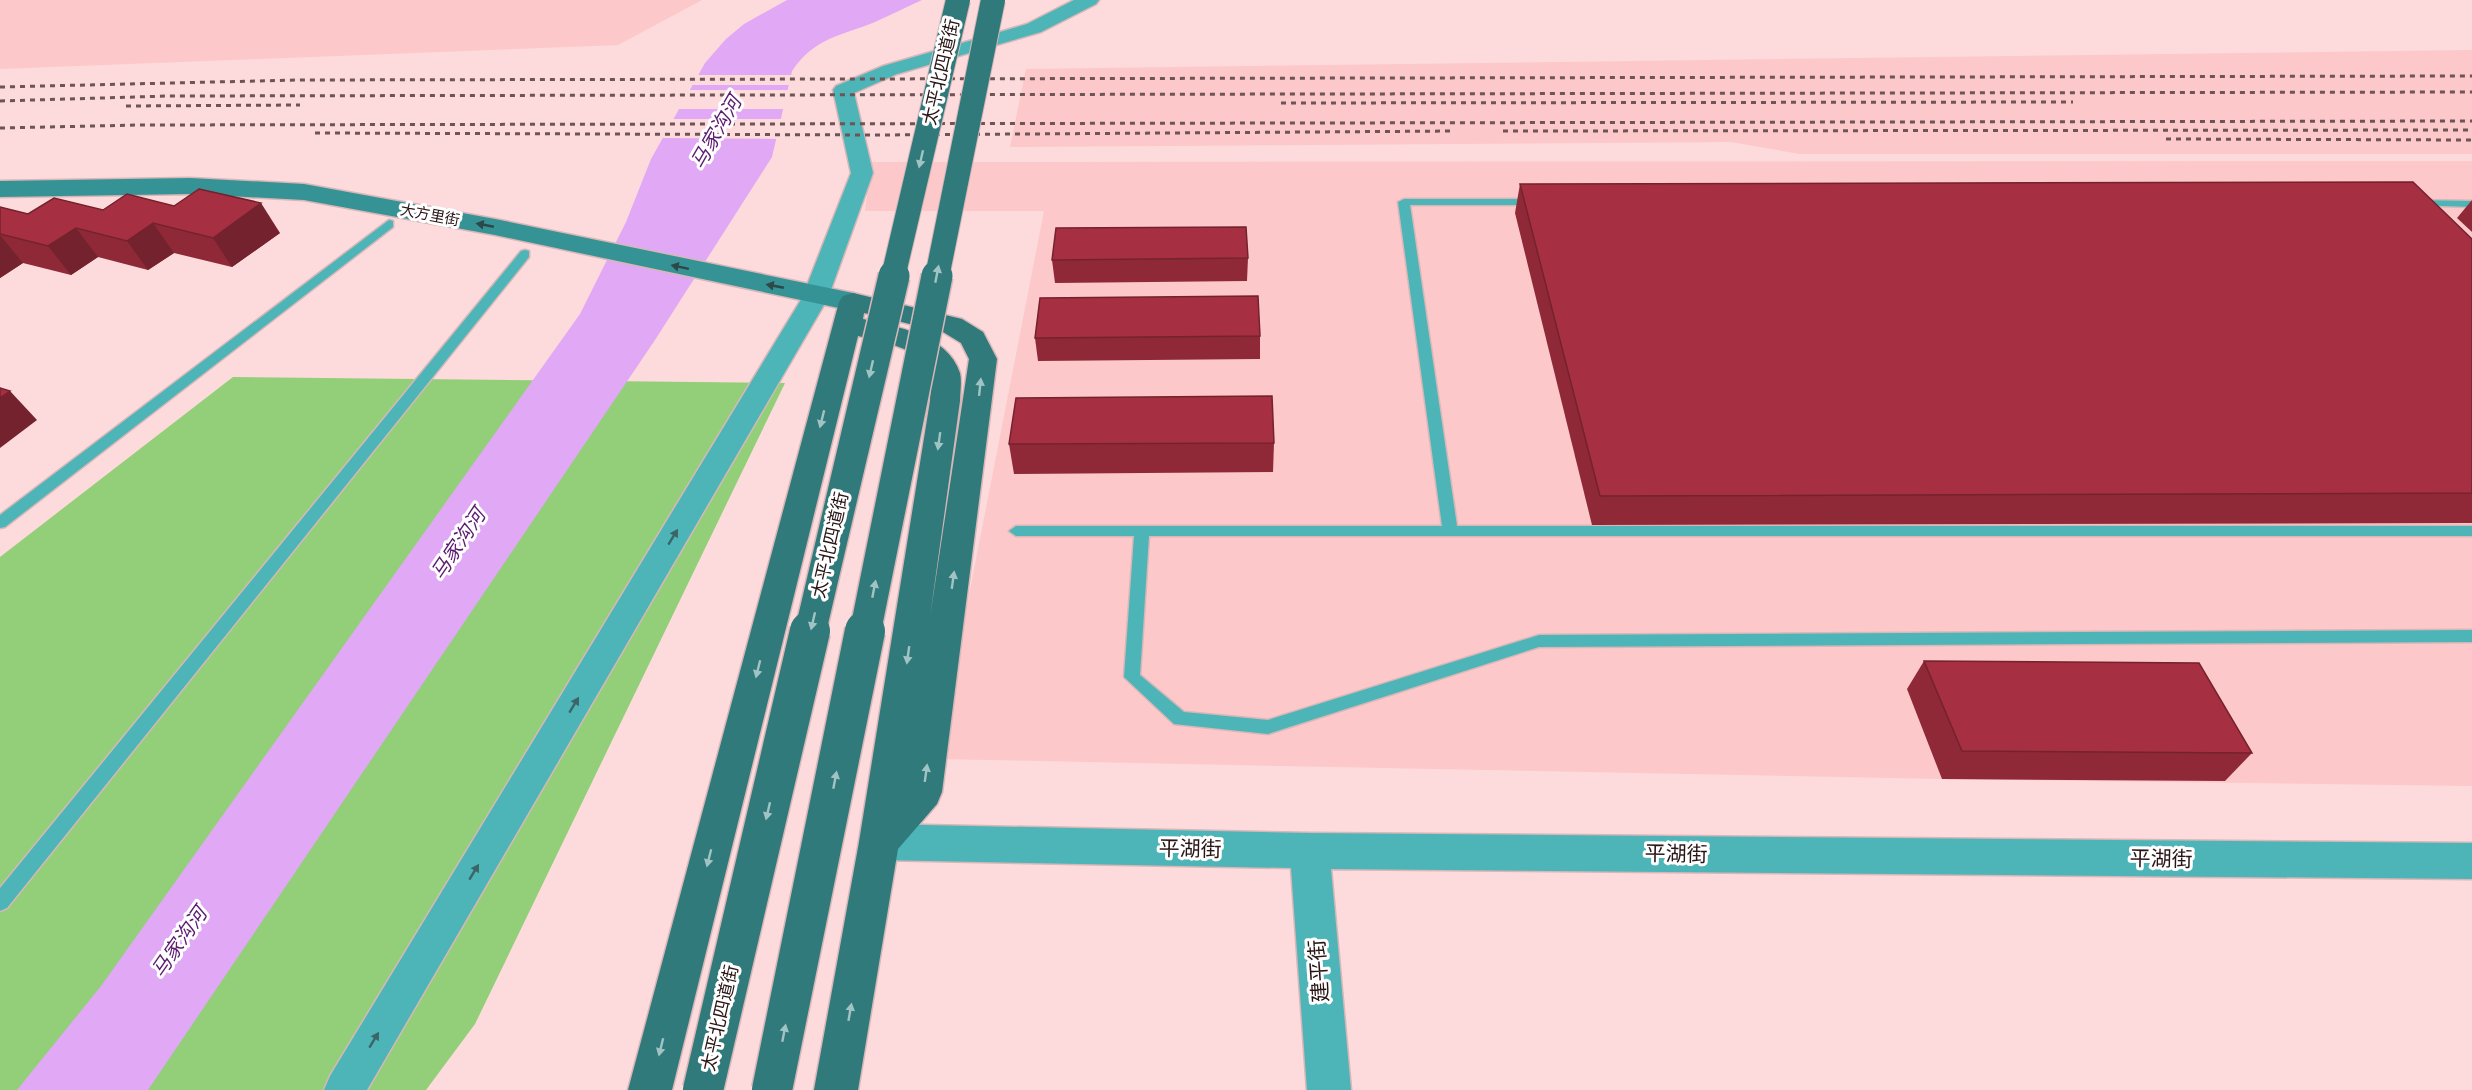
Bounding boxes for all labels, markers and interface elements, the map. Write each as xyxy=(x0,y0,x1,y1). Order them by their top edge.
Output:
street label: 太平北四道街 xyxy=(919,17,963,127)
water label: 马家沟河 xyxy=(686,88,748,172)
one-way arrow xyxy=(915,150,925,168)
street label: 大方里街 xyxy=(399,201,461,229)
one-way arrow xyxy=(475,220,494,229)
one-way arrow xyxy=(671,261,690,271)
one-way arrow xyxy=(933,264,942,283)
one-way arrow xyxy=(766,281,785,290)
one-way arrow xyxy=(866,360,875,379)
one-way arrow xyxy=(976,377,985,396)
one-way arrow xyxy=(816,410,826,428)
one-way arrow xyxy=(935,432,944,451)
street label: 太平北四道街 xyxy=(808,490,852,600)
water label: 马家沟河 xyxy=(427,501,492,583)
one-way arrow xyxy=(668,529,679,545)
one-way arrow xyxy=(949,570,958,589)
one-way arrow xyxy=(870,579,879,598)
one-way arrow xyxy=(807,611,817,630)
one-way arrow xyxy=(903,646,912,665)
one-way arrow xyxy=(752,660,762,678)
one-way arrow xyxy=(568,697,579,713)
one-way arrow xyxy=(922,764,931,783)
one-way arrow xyxy=(831,770,840,789)
one-way arrow xyxy=(763,801,773,820)
street label: 平湖街 xyxy=(1158,836,1222,862)
street label: 平湖街 xyxy=(1644,841,1708,867)
street label: 平湖街 xyxy=(2129,846,2193,872)
one-way arrow xyxy=(704,849,714,867)
one-way arrow xyxy=(468,864,479,880)
water label: 马家沟河 xyxy=(147,900,213,981)
street label: 建平街 xyxy=(1305,939,1333,1003)
street label: 太平北四道街 xyxy=(698,963,742,1073)
one-way arrow xyxy=(846,1002,855,1021)
one-way arrow xyxy=(780,1023,789,1042)
one-way arrow xyxy=(369,1031,379,1048)
one-way arrow xyxy=(656,1038,665,1056)

